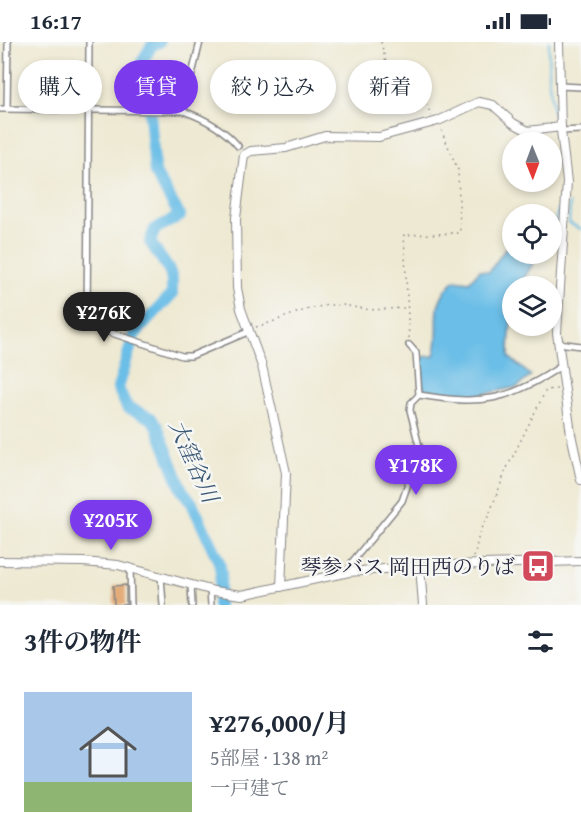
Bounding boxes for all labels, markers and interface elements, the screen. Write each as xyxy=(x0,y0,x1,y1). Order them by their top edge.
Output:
text: 16:17 xyxy=(30,5,82,37)
chip: 購入 xyxy=(18,60,102,114)
chip: 賃貸 xyxy=(114,60,198,114)
chip: 絞り込み xyxy=(210,60,336,114)
chip: 新着 xyxy=(348,60,432,114)
north arrow xyxy=(502,132,562,192)
map controls xyxy=(502,132,562,336)
button: locate xyxy=(502,204,562,264)
button: layers xyxy=(502,276,562,336)
pin: ¥276K xyxy=(62,292,146,343)
text: ¥276K xyxy=(77,297,131,326)
water label: 大窪谷川 xyxy=(161,414,227,510)
pin: ¥178K xyxy=(374,445,458,496)
text: ¥178K xyxy=(389,450,443,479)
pin: ¥205K xyxy=(69,500,153,551)
text: ¥205K xyxy=(84,505,138,534)
bus stop icon: 琴参バス 岡田西のりば xyxy=(520,548,556,584)
place label: 琴参バス 岡田西のりば xyxy=(300,551,515,582)
text: 3件の物件 xyxy=(24,622,141,661)
icon: filters xyxy=(524,625,557,658)
text: ¥276,000/月 xyxy=(210,703,350,742)
icon: home xyxy=(72,716,144,788)
text: 5部屋 · 138 m² xyxy=(210,743,328,772)
text: 一戸建て xyxy=(210,773,290,802)

